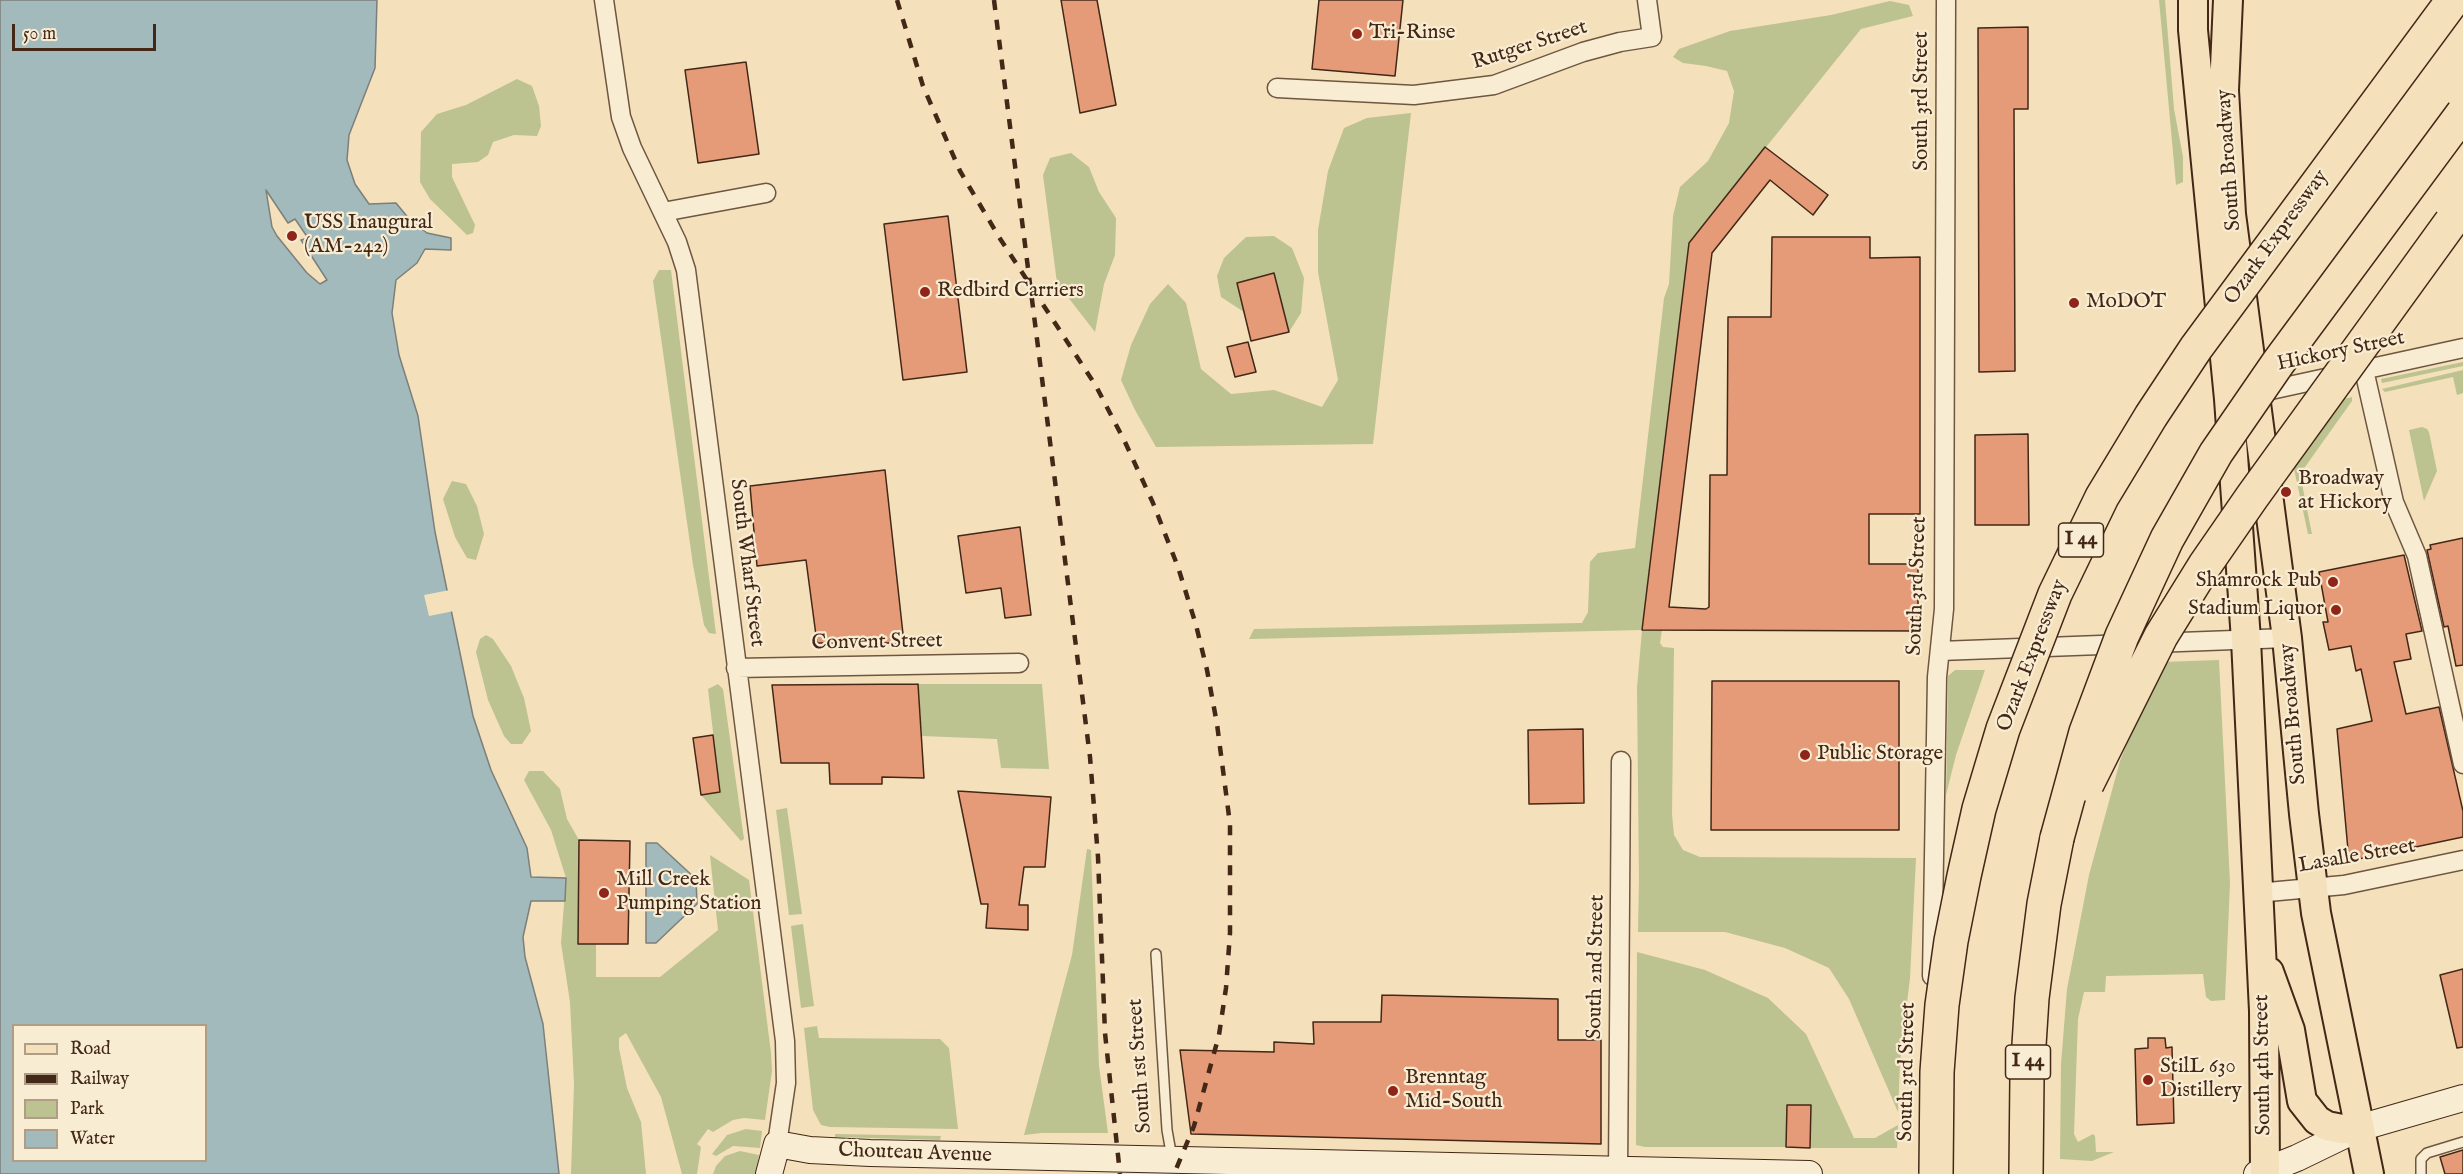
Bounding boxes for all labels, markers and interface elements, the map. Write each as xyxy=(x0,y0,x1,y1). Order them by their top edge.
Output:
scale bar xyxy=(15,12,159,50)
street label: Rutger Street xyxy=(1469,16,1591,76)
place label: Tri-Rinse xyxy=(1369,21,1455,47)
text: 50 m xyxy=(23,23,56,46)
marker: Tri-Rinse xyxy=(1350,27,1364,41)
street label: South 3rd Street xyxy=(1910,31,1936,171)
street label: South Broadway xyxy=(2212,88,2248,232)
street label: Ozark Expressway xyxy=(2220,166,2334,310)
place label: USS Inaugural (AM-242) xyxy=(304,211,433,261)
marker: USS Inaugural (AM-242) xyxy=(285,229,299,243)
place label: Redbird Carriers xyxy=(937,279,1084,305)
marker: Redbird Carriers xyxy=(918,285,932,299)
place label: MoDOT xyxy=(2086,290,2166,316)
marker: MoDOT xyxy=(2067,296,2081,310)
street label: Hickory Street xyxy=(2275,326,2407,378)
place label: Broadway at Hickory xyxy=(2298,467,2392,517)
street label: South Wharf Street xyxy=(723,478,769,648)
marker: Broadway at Hickory xyxy=(2279,485,2293,499)
street label: South 3rd Street xyxy=(1903,516,1933,656)
road number: I 44 xyxy=(2058,523,2104,557)
place label: Shamrock Pub xyxy=(2196,569,2321,595)
marker: Shamrock Pub xyxy=(2326,575,2340,589)
street label: Ozark Expressway xyxy=(1992,576,2074,736)
place label: Stadium Liquor xyxy=(2188,597,2324,623)
marker: Stadium Liquor xyxy=(2329,603,2343,617)
street label: Convent Street xyxy=(811,629,943,657)
street label: South Broadway xyxy=(2275,642,2313,786)
place label: Public Storage xyxy=(1817,742,1943,768)
marker: Public Storage xyxy=(1798,748,1812,762)
street label: Lasalle Street xyxy=(2297,834,2417,880)
place label: Mill Creek Pumping Station xyxy=(616,868,762,918)
marker: Mill Creek Pumping Station xyxy=(597,886,611,900)
street label: South 2nd Street xyxy=(1583,894,1611,1040)
street label: South 4th Street xyxy=(2250,994,2278,1136)
street label: South 1st Street xyxy=(1124,998,1158,1134)
street label: South 3rd Street xyxy=(1894,1002,1922,1142)
legend xyxy=(12,1024,207,1162)
text: Road xyxy=(70,1038,111,1061)
road number: I 44 xyxy=(2006,1045,2050,1079)
place label: StilL 630 Distillery xyxy=(2160,1055,2242,1105)
place label: Brenntag Mid-South xyxy=(1405,1066,1503,1116)
text: Railway xyxy=(70,1068,129,1091)
marker: StilL 630 Distillery xyxy=(2141,1073,2155,1087)
marker: Brenntag Mid-South xyxy=(1386,1084,1400,1098)
text: Park xyxy=(70,1098,104,1121)
text: Water xyxy=(70,1128,115,1151)
street label: Chouteau Avenue xyxy=(838,1139,992,1169)

